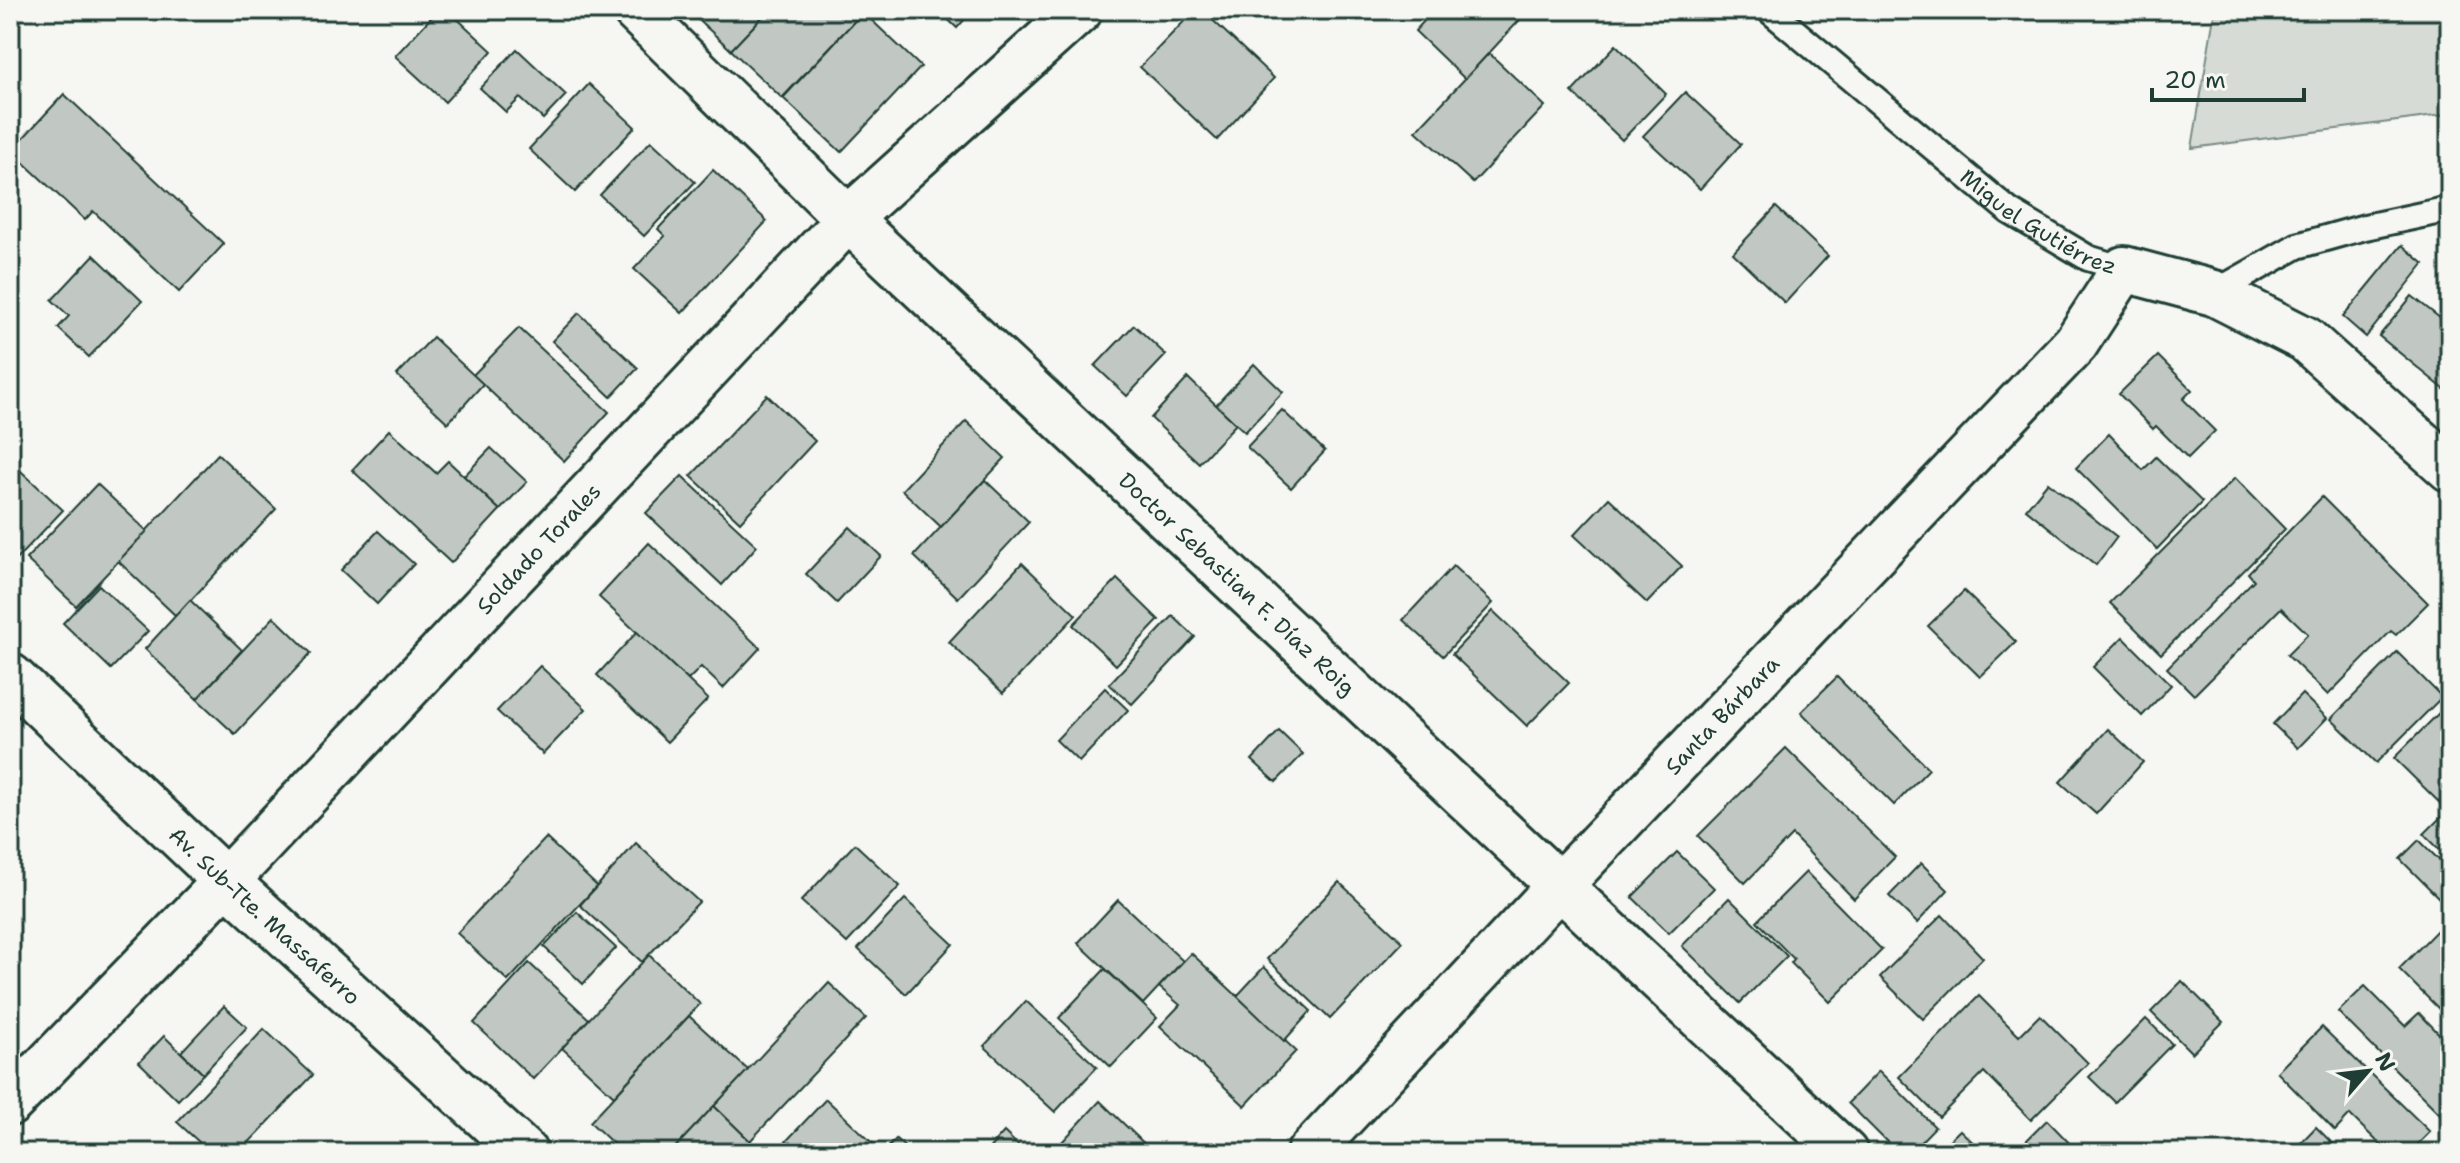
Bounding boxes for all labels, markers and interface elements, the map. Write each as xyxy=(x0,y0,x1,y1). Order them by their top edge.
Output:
scale bar xyxy=(2152,52,2304,102)
text: 20 m xyxy=(2164,64,2226,96)
street label: Miguel Gutiérrez xyxy=(1954,162,2120,281)
street label: Doctor Sebastian F. Díaz Roig xyxy=(1113,466,1362,702)
street label: Soldado Torales xyxy=(470,477,607,621)
street label: Santa Bárbara xyxy=(1659,649,1786,781)
street label: Av. Sub-Tte. Massaferro xyxy=(163,821,367,1011)
north arrow xyxy=(2328,1031,2408,1111)
text: N xyxy=(2368,1047,2402,1076)

